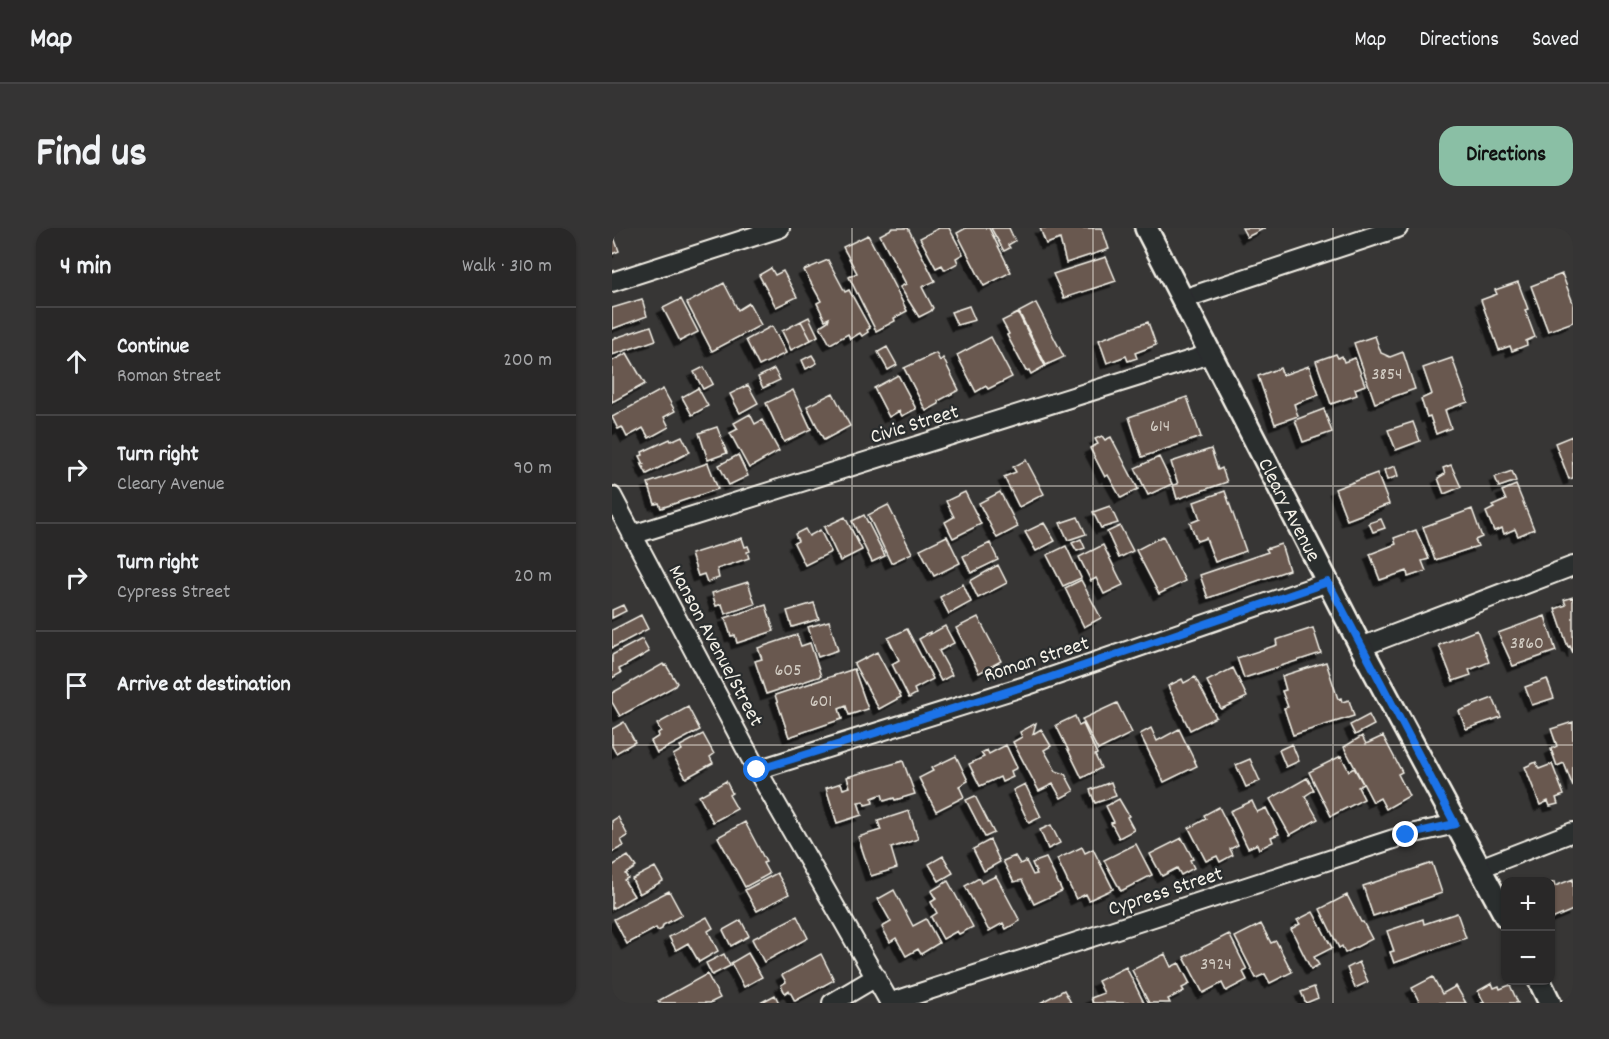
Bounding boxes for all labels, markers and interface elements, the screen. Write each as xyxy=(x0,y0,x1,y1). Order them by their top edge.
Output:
text: Map xyxy=(30,21,72,61)
text: Map xyxy=(1355,26,1386,56)
text: Directions xyxy=(1419,26,1499,56)
text: Saved xyxy=(1532,26,1579,56)
text: Find us xyxy=(36,126,147,186)
button: Directions xyxy=(1439,126,1573,186)
text: 4 min xyxy=(60,249,111,286)
text: Walk · 310 m xyxy=(462,253,552,281)
text: Continue xyxy=(117,332,189,363)
icon: ahead xyxy=(60,345,93,378)
text: 200 m xyxy=(503,347,552,375)
text: Roman Street xyxy=(117,363,221,391)
house number: 3854 xyxy=(1371,363,1403,388)
street label: Civic Street xyxy=(867,398,963,454)
house number: 614 xyxy=(1150,415,1170,440)
text: Turn right xyxy=(117,440,199,471)
icon: right xyxy=(60,453,93,486)
street label: Cleary Avenue xyxy=(1248,453,1327,568)
text: 90 m xyxy=(514,455,552,483)
text: Cleary Avenue xyxy=(117,471,225,499)
text: Turn right xyxy=(117,548,199,579)
street label: Manson Avenue/Street xyxy=(659,560,770,733)
icon: right xyxy=(60,561,93,594)
text: 20 m xyxy=(514,563,552,591)
text: Cypress Street xyxy=(117,579,230,607)
street label: Roman Street xyxy=(980,630,1094,692)
house number: 3860 xyxy=(1510,632,1544,657)
house number: 605 xyxy=(775,659,801,684)
icon: arrive xyxy=(60,669,93,702)
text: Arrive at destination xyxy=(117,670,291,701)
house number: 601 xyxy=(810,690,832,715)
route start xyxy=(743,756,769,782)
route end xyxy=(1392,821,1418,847)
street label: Cypress Street xyxy=(1105,860,1227,926)
map controls xyxy=(1501,877,1555,985)
button: + xyxy=(1501,877,1555,931)
button: − xyxy=(1501,931,1555,985)
house number: 3924 xyxy=(1200,953,1232,978)

